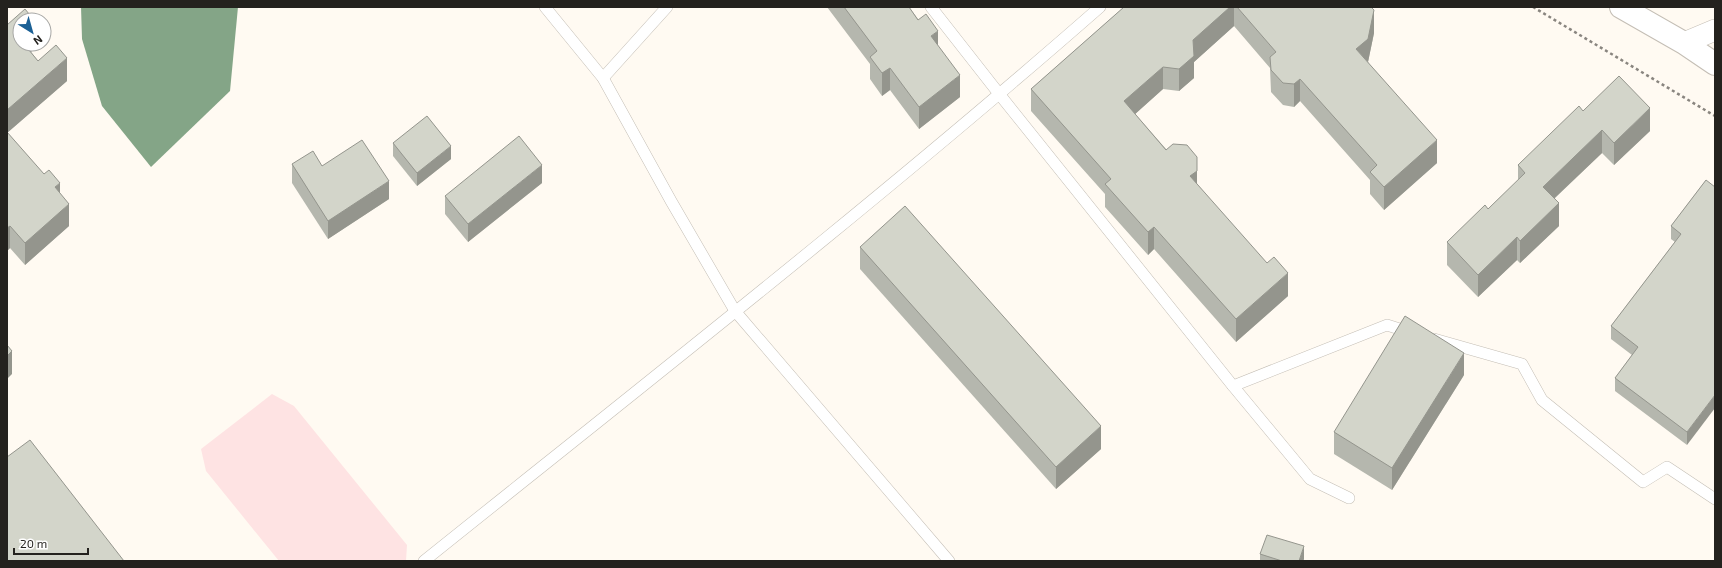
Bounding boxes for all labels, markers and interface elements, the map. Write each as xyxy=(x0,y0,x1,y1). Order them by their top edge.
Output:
north arrow xyxy=(12,12,52,52)
text: N xyxy=(31,33,45,48)
scale bar xyxy=(14,530,88,556)
text: 20 m xyxy=(20,536,47,550)

